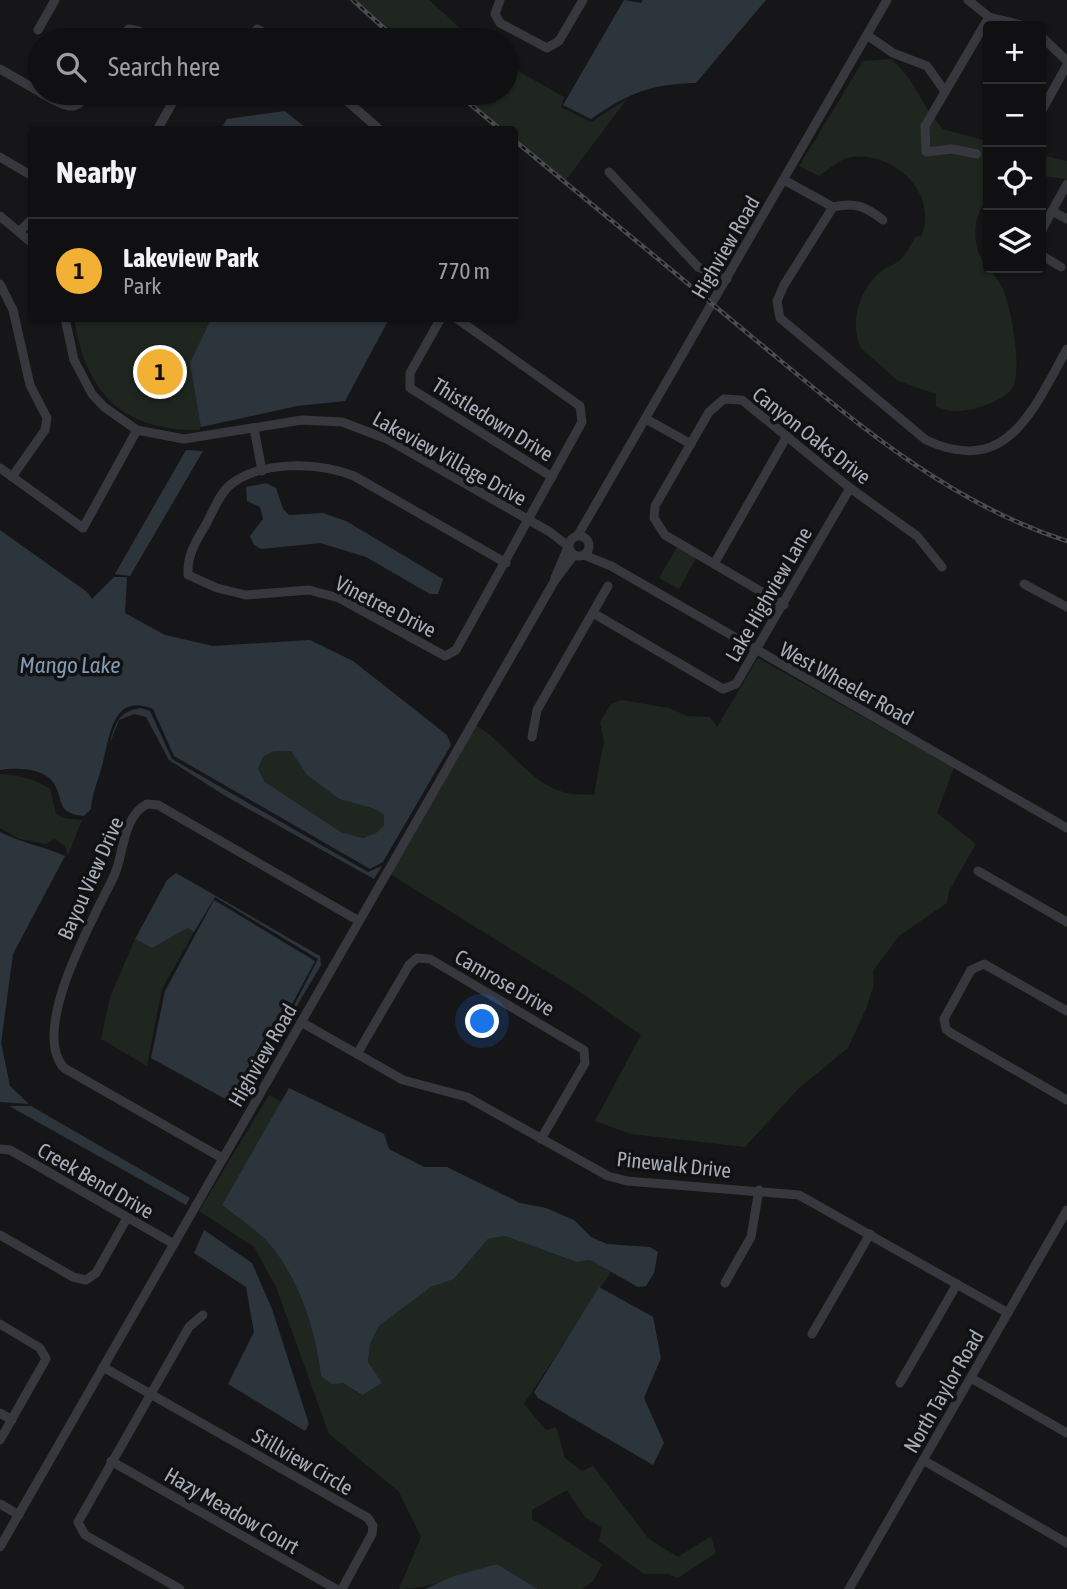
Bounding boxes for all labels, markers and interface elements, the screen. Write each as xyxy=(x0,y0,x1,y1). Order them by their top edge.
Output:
map controls xyxy=(983,21,1046,273)
button: + xyxy=(983,21,1046,84)
search box xyxy=(28,28,518,105)
icon: search xyxy=(52,48,90,86)
text: Search here xyxy=(108,52,220,82)
button: − xyxy=(983,84,1046,147)
button: locate xyxy=(983,147,1046,210)
text: Nearby xyxy=(56,155,136,189)
street label: Highview Road xyxy=(686,191,764,303)
button: layers xyxy=(983,210,1046,273)
text: Lakeview Park xyxy=(123,243,258,273)
text: 1 xyxy=(74,258,84,284)
text: 770 m xyxy=(438,258,490,284)
text: Park xyxy=(123,273,161,299)
pin: 1 xyxy=(137,346,183,398)
street label: Thistledown Drive xyxy=(428,372,558,466)
street label: Canyon Oaks Drive xyxy=(748,381,876,489)
street label: Lakeview Village Drive xyxy=(369,406,531,510)
street label: Lake Highview Lane xyxy=(720,523,816,665)
street label: Vinetree Drive xyxy=(332,570,440,642)
street label: West Wheeler Road xyxy=(776,636,918,730)
water label: Mango Lake xyxy=(19,652,121,678)
street label: Bayou View Drive xyxy=(52,813,128,943)
street label: Camrose Drive xyxy=(451,944,559,1020)
street label: Highview Road xyxy=(223,999,301,1111)
your location xyxy=(465,1004,499,1038)
street label: Creek Bend Drive xyxy=(34,1137,158,1223)
street label: Pinewalk Drive xyxy=(616,1146,732,1182)
street label: North Taylor Road xyxy=(898,1325,988,1457)
street label: Stillview Circle xyxy=(249,1423,357,1499)
street label: Hazy Meadow Court xyxy=(161,1462,303,1558)

